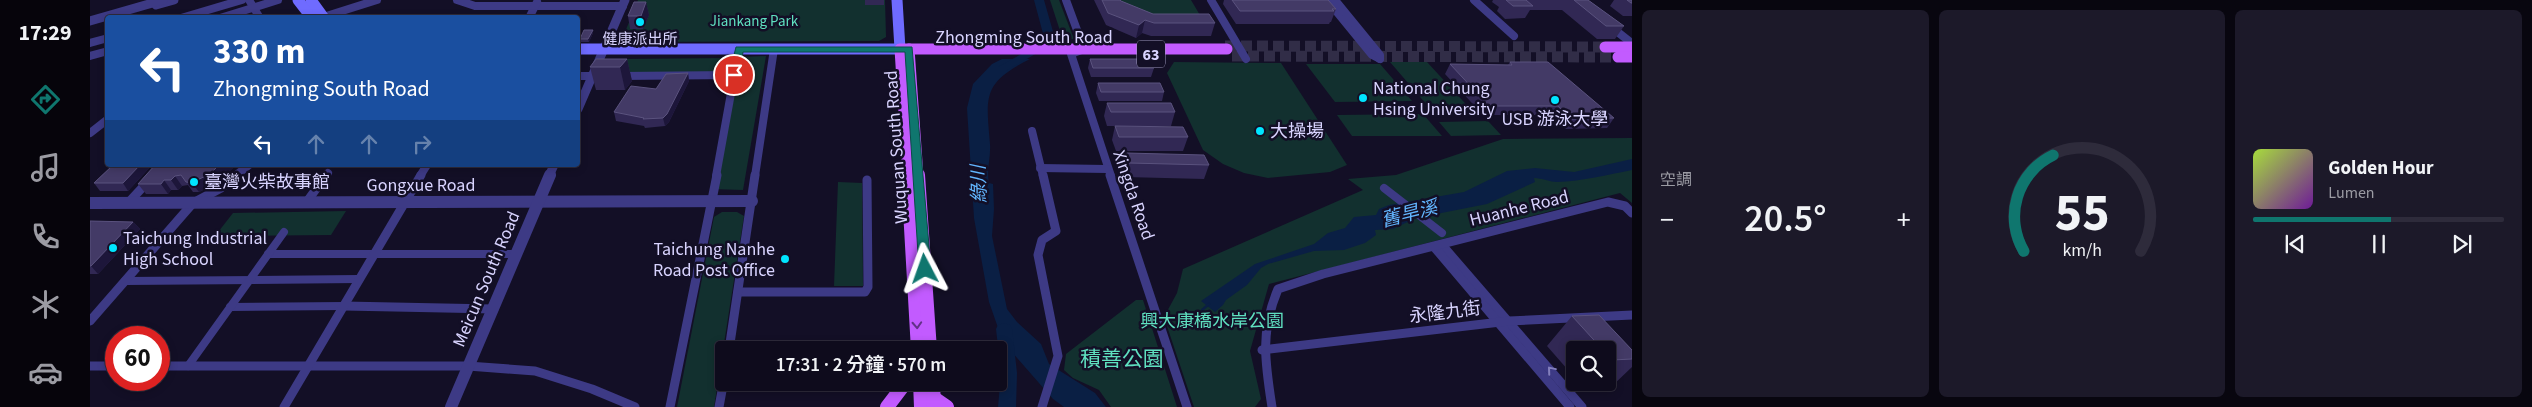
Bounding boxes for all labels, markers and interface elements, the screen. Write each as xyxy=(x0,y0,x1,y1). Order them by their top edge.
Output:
park label: Jiankang Park xyxy=(710,11,799,32)
marker: 健康派出所 xyxy=(634,16,646,28)
text: 17:29 xyxy=(18,17,72,49)
street label: Zhongming South Road xyxy=(935,25,1113,50)
text: 330 m xyxy=(213,27,305,77)
place label: 健康派出所 xyxy=(602,29,678,50)
icon: left xyxy=(130,35,195,100)
road number: 63 xyxy=(1137,41,1165,68)
pin xyxy=(713,54,755,96)
icon: arrive xyxy=(720,61,748,89)
street label: Wuquan South Road xyxy=(879,70,914,224)
text: Zhongming South Road xyxy=(213,73,430,105)
place label: National Chung Hsing University xyxy=(1373,76,1496,122)
icon: directions xyxy=(28,82,63,117)
marker: National Chung Hsing University xyxy=(1357,92,1369,104)
marker: USB 游泳大學 xyxy=(1549,94,1561,106)
place label: USB 游泳大學 xyxy=(1501,107,1609,132)
place label: 大操場 xyxy=(1270,119,1324,144)
marker: 大操場 xyxy=(1254,125,1266,137)
icon: left xyxy=(249,130,277,158)
icon: ahead xyxy=(302,130,330,158)
icon: ahead xyxy=(355,130,383,158)
icon: right xyxy=(408,130,436,158)
street label: Xingda Road xyxy=(1106,147,1161,244)
icon: music xyxy=(28,150,63,185)
text: Golden Hour xyxy=(2328,155,2434,182)
water label: 綠川 xyxy=(965,162,994,203)
text: 空調 xyxy=(1660,169,1692,191)
place label: 臺灣火柴故事館 xyxy=(204,170,330,195)
street label: Gongxue Road xyxy=(367,173,475,198)
marker: 臺灣火柴故事館 xyxy=(188,176,200,188)
text: 55 xyxy=(2055,177,2109,251)
text: Lumen xyxy=(2328,182,2375,204)
street label: Huanhe Road xyxy=(1467,184,1571,233)
text: 20.5° xyxy=(1744,192,1826,246)
water label: 舊旱溪 xyxy=(1378,194,1443,234)
text: − xyxy=(1660,200,1674,240)
text: + xyxy=(1897,200,1911,240)
street label: Meicun South Road xyxy=(447,208,526,351)
icon: phone xyxy=(28,219,63,254)
place label: Taichung Industrial High School xyxy=(123,226,267,272)
icon: previous xyxy=(2281,230,2309,258)
icon: pause xyxy=(2365,230,2393,258)
icon: next xyxy=(2448,230,2476,258)
place label: Taichung Nanhe Road Post Office xyxy=(653,237,775,283)
text: km/h xyxy=(2062,238,2102,263)
marker: Taichung Industrial High School xyxy=(107,242,119,254)
position arrow xyxy=(898,242,950,294)
marker: Taichung Nanhe Road Post Office xyxy=(779,253,791,265)
icon: climate xyxy=(28,287,63,322)
street label: 永隆九街 xyxy=(1408,296,1482,329)
park label: 興大康橋水岸公園 xyxy=(1140,309,1284,334)
one-way arrow xyxy=(912,321,923,329)
speed limit sign: 60 xyxy=(105,326,170,391)
map controls xyxy=(1566,341,1616,391)
button: search xyxy=(1566,341,1616,391)
park label: 積善公園 xyxy=(1080,344,1164,374)
text: 17:31 · 2 分鐘 · 570 m xyxy=(776,352,946,379)
icon: car xyxy=(28,355,63,390)
one-way arrow xyxy=(1548,367,1556,376)

